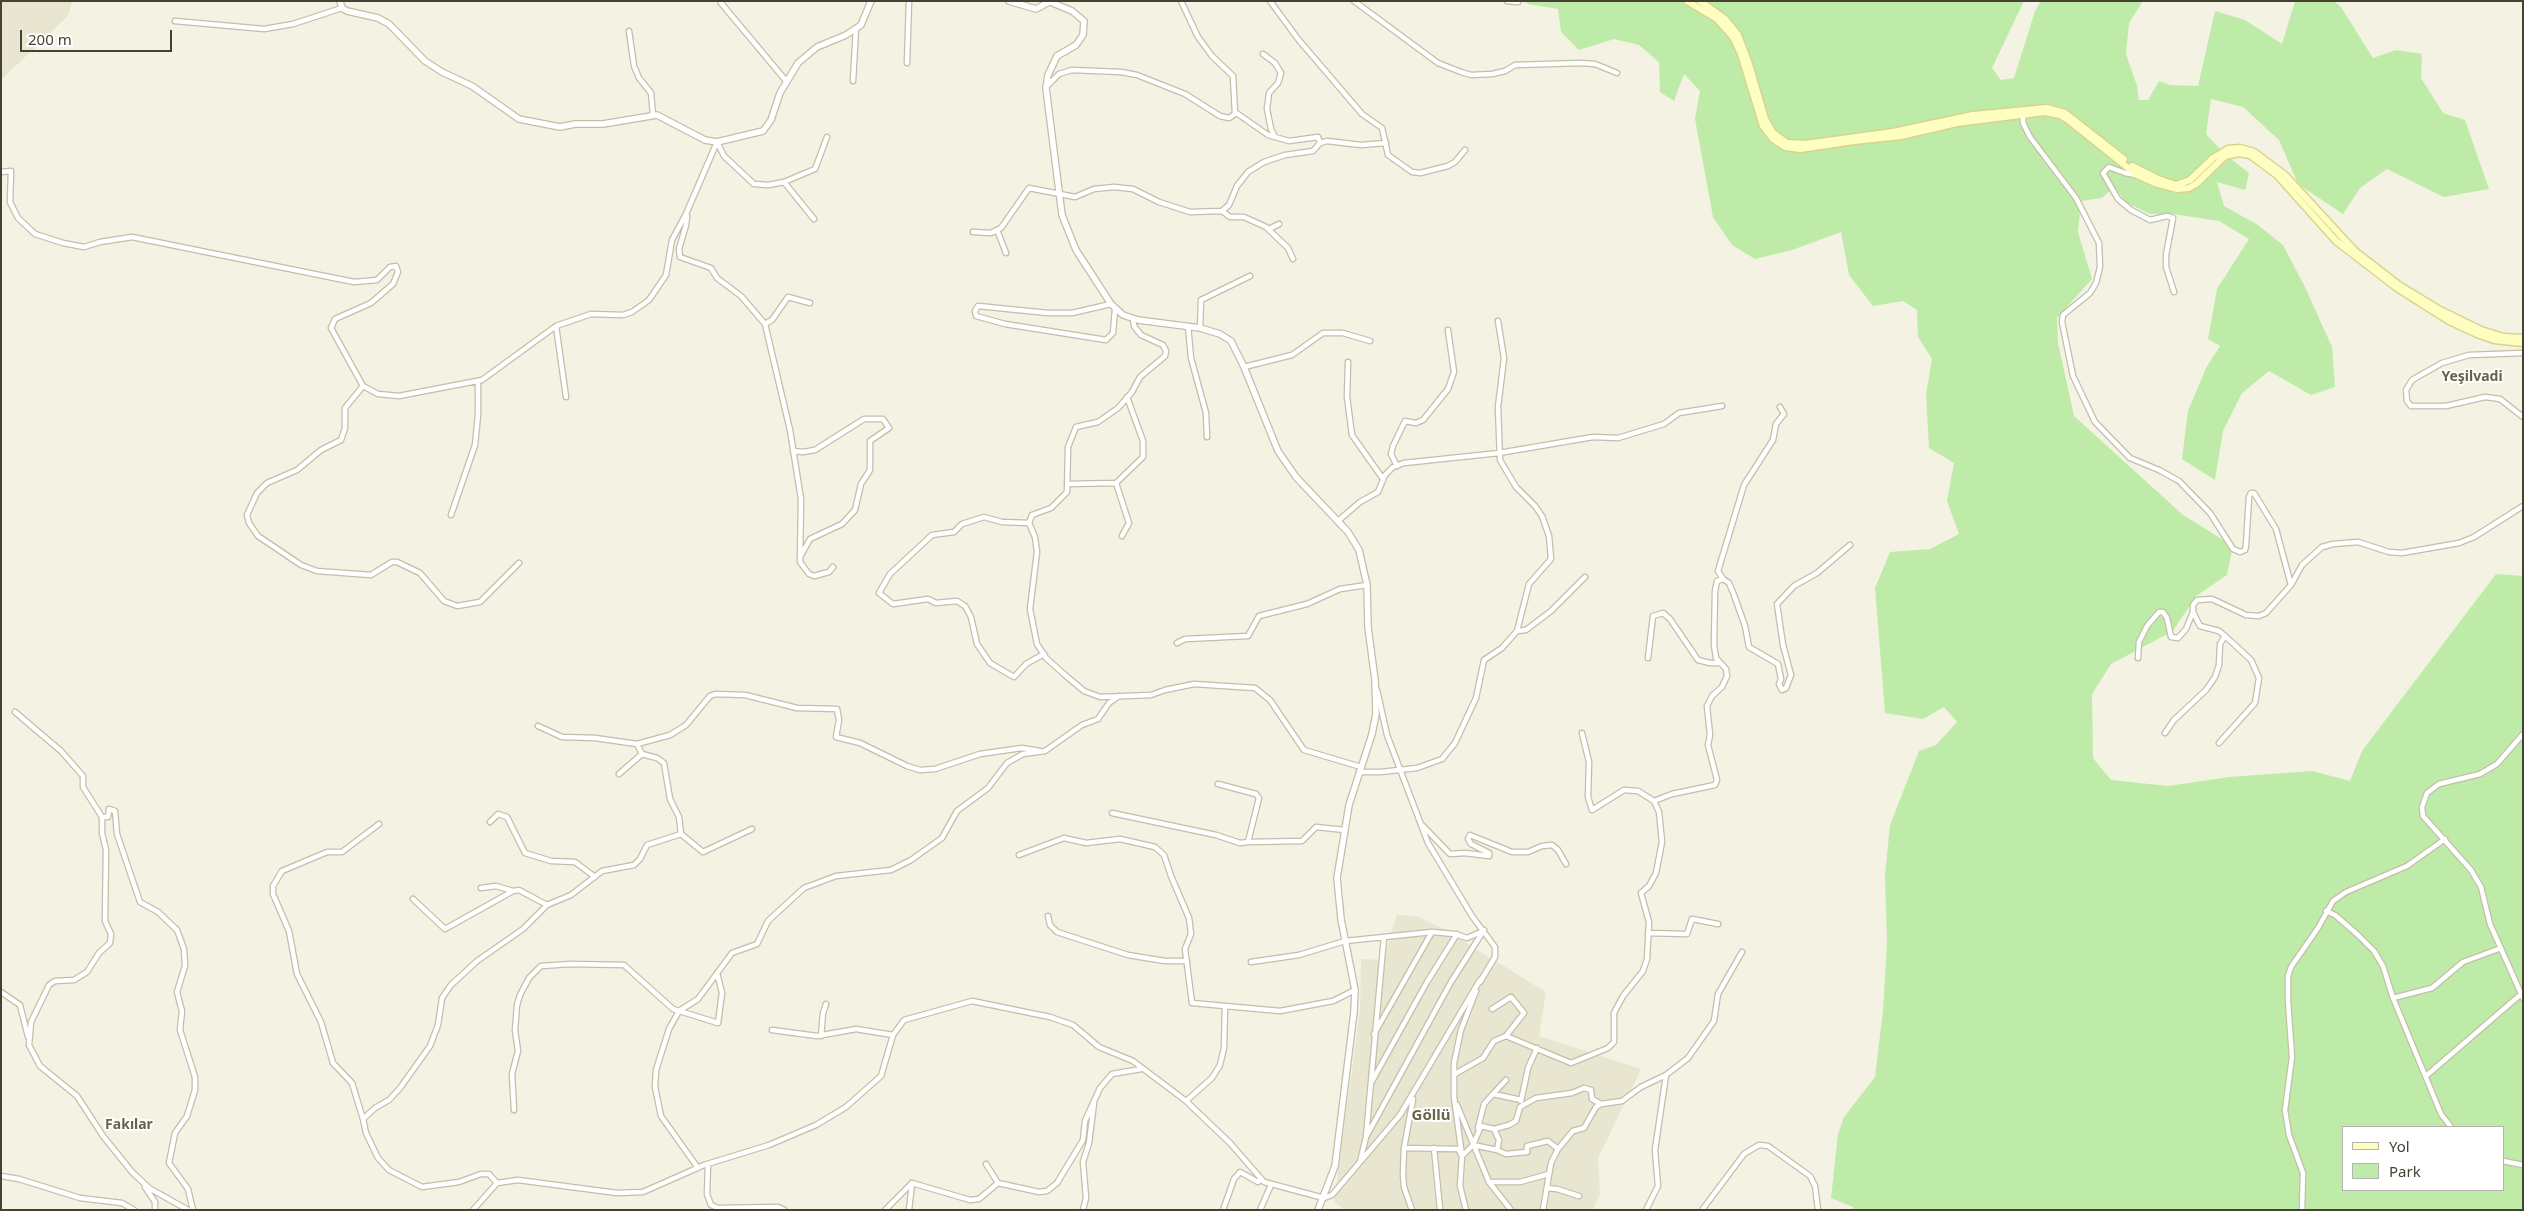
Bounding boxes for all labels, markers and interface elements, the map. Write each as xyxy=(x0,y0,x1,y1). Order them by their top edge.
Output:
scale bar xyxy=(22,20,175,52)
text: 200 m xyxy=(28,29,72,49)
district label: Yeşilvadi xyxy=(2441,369,2503,385)
district label: Göllü xyxy=(1412,1107,1450,1125)
district label: Fakılar xyxy=(105,1117,153,1133)
legend xyxy=(2342,1126,2504,1191)
text: Yol xyxy=(2389,1136,2410,1156)
text: Park xyxy=(2389,1161,2421,1181)

